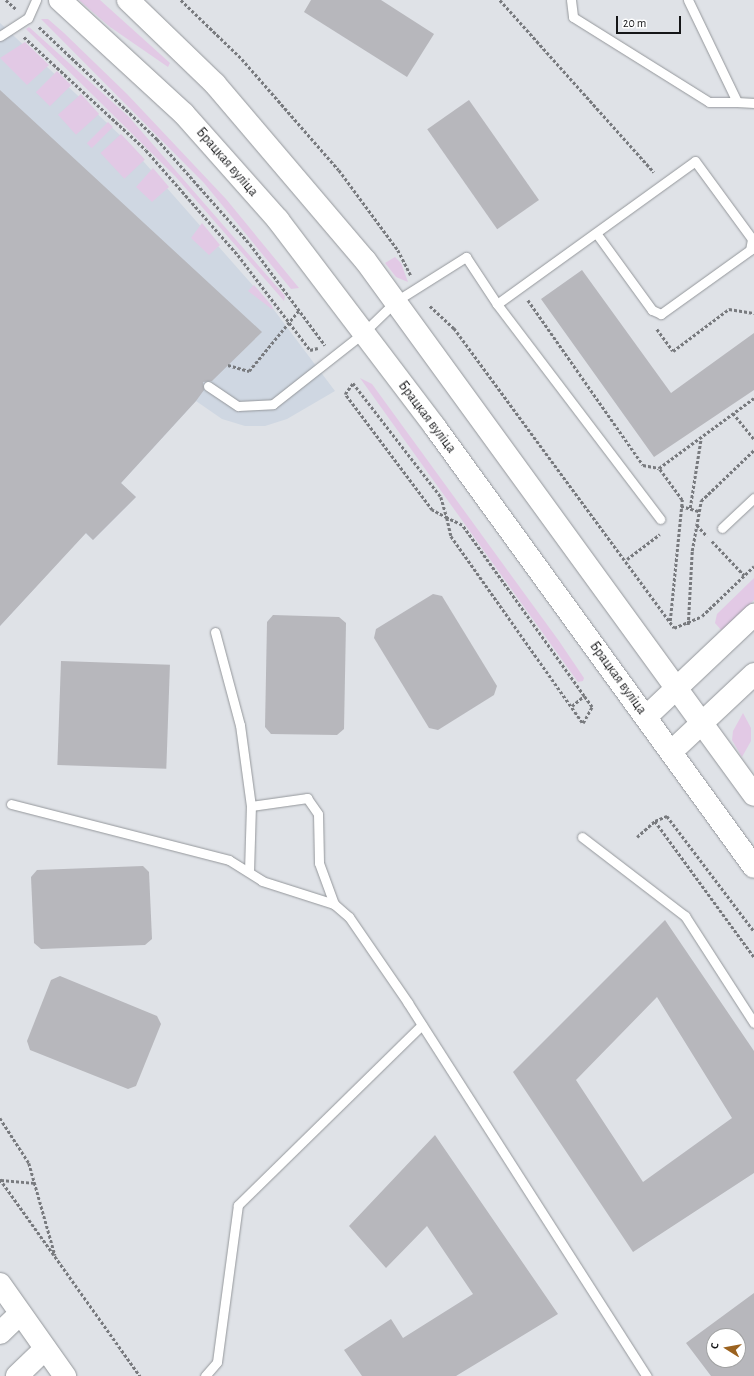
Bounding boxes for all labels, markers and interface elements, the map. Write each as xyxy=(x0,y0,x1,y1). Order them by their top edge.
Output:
scale bar xyxy=(618,8,683,34)
text: 20 m xyxy=(623,17,646,29)
street label: Брацкая вуліца xyxy=(193,124,261,200)
street label: Брацкая вуліца xyxy=(394,378,460,456)
street label: Брацкая вуліца xyxy=(586,638,650,718)
north arrow xyxy=(706,1328,746,1368)
text: С xyxy=(709,1342,721,1350)

